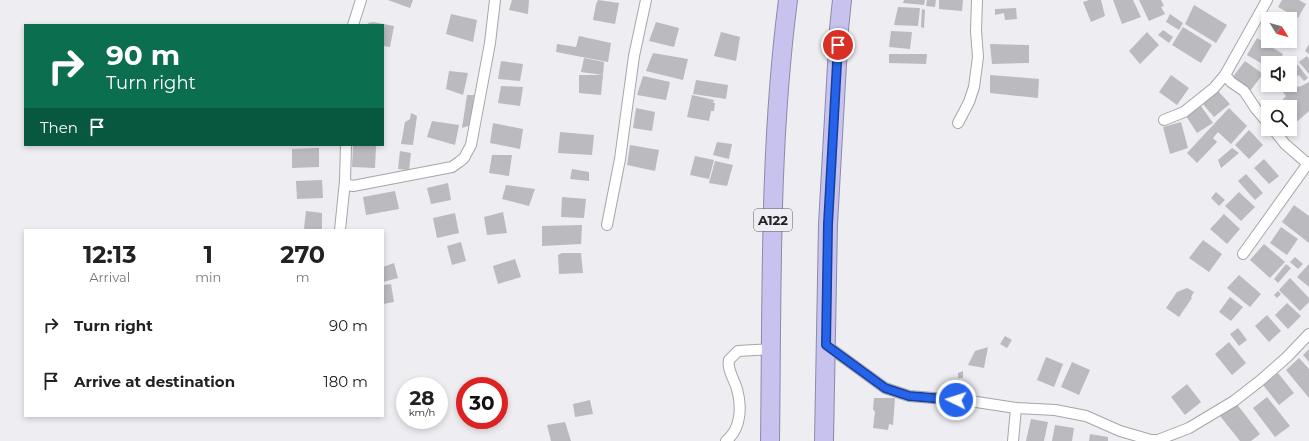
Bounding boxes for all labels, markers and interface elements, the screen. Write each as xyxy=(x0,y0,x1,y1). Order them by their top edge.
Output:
north arrow xyxy=(1261,12,1297,48)
map controls xyxy=(1261,12,1297,136)
pin xyxy=(821,28,855,62)
icon: arrive xyxy=(827,34,849,56)
text: 90 m xyxy=(106,38,180,72)
icon: right xyxy=(40,40,92,92)
button: sound xyxy=(1261,56,1297,92)
text: Turn right xyxy=(106,72,196,94)
button: search xyxy=(1261,100,1297,136)
icon: arrive xyxy=(86,116,108,138)
text: Then xyxy=(40,118,78,137)
road number: A122 xyxy=(754,209,792,231)
text: 12:13 xyxy=(83,240,136,269)
text: 1 xyxy=(204,240,213,269)
text: 270 xyxy=(280,240,325,269)
text: Arrival xyxy=(89,269,130,285)
text: min xyxy=(195,269,221,285)
text: m xyxy=(296,269,310,285)
icon: right xyxy=(40,314,62,336)
text: Turn right xyxy=(74,316,153,335)
text: 90 m xyxy=(329,316,368,335)
icon: arrive xyxy=(40,370,62,392)
text: Arrive at destination xyxy=(74,372,235,391)
text: 180 m xyxy=(323,372,368,391)
speed limit sign: 30 xyxy=(456,377,508,429)
position arrow xyxy=(935,379,977,421)
text: 28 xyxy=(410,386,435,410)
text: km/h xyxy=(409,406,435,419)

